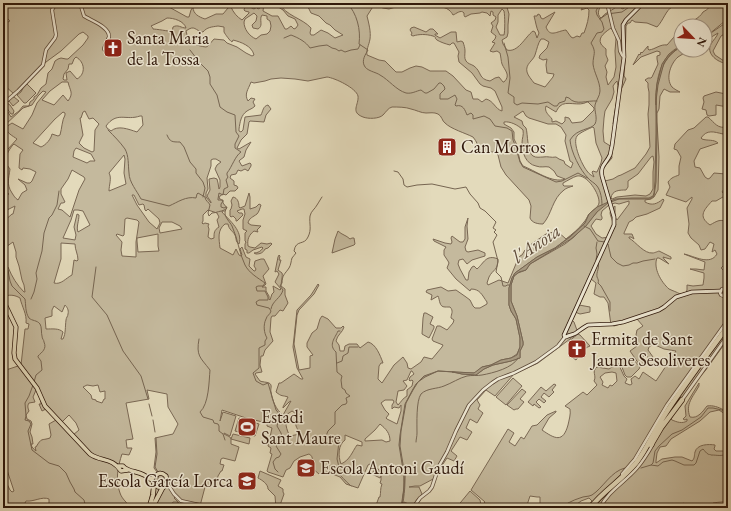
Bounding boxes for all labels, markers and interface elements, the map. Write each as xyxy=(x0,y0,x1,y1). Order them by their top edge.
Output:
north arrow xyxy=(673,18,713,58)
place label: Santa Maria de la Tossa xyxy=(127,26,210,70)
text: N xyxy=(694,35,710,49)
church icon: Santa Maria de la Tossa xyxy=(102,37,124,59)
place label: Can Morros xyxy=(461,135,546,158)
building icon: Can Morros xyxy=(436,136,458,158)
water label: l'Anoia xyxy=(507,218,565,269)
place label: Ermita de Sant Jaume Sesoliveres xyxy=(589,327,710,371)
church icon: Ermita de Sant Jaume Sesoliveres xyxy=(566,338,588,360)
place label: Estadi Sant Maure xyxy=(261,405,341,449)
sports icon: Estadi Sant Maure xyxy=(236,416,258,438)
place label: Escola Antoni Gaudí xyxy=(320,456,465,479)
school or university icon: Escola Antoni Gaudí xyxy=(295,457,317,479)
place label: Escola García Lorca xyxy=(98,469,234,492)
school or university icon: Escola García Lorca xyxy=(236,470,258,492)

